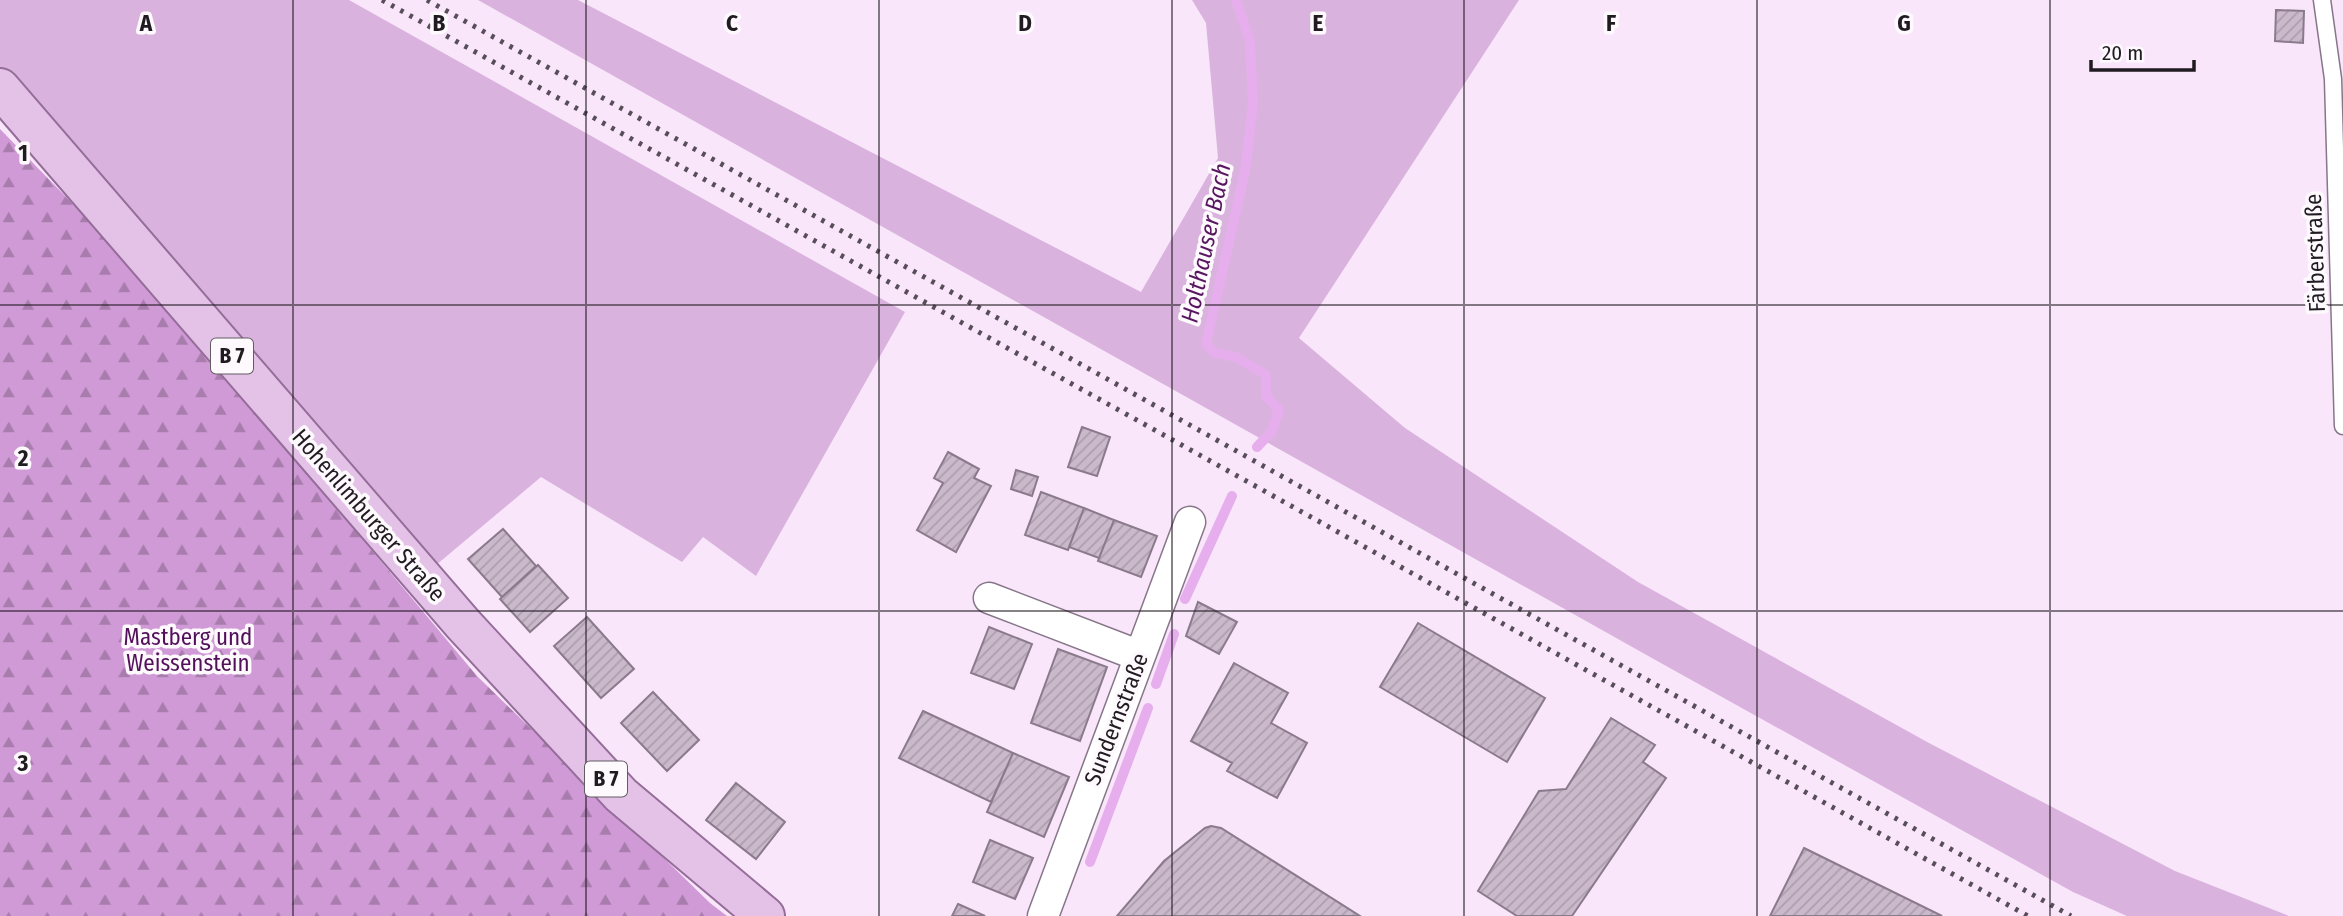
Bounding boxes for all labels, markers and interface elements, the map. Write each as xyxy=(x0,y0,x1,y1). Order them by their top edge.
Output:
text: A xyxy=(139,9,153,37)
text: B xyxy=(433,9,446,37)
text: C xyxy=(726,9,738,37)
text: D xyxy=(1018,9,1032,37)
text: E xyxy=(1313,9,1324,37)
text: F xyxy=(1606,9,1616,37)
text: G xyxy=(1897,9,1911,37)
scale bar xyxy=(2091,28,2194,72)
text: 20 m xyxy=(2102,40,2143,66)
text: 1 xyxy=(18,139,28,167)
water label: Holthauser Bach xyxy=(1175,161,1237,325)
street label: Färberstraße xyxy=(2299,193,2331,313)
road number: B 7 xyxy=(211,338,253,374)
street label: Hohenlimburger Straße xyxy=(286,423,452,607)
text: 2 xyxy=(17,444,29,472)
park label: Mastberg und Weissenstein xyxy=(124,623,252,677)
street label: Sundernstraße xyxy=(1078,649,1154,789)
text: 3 xyxy=(17,749,29,777)
road number: B 7 xyxy=(585,762,627,796)

